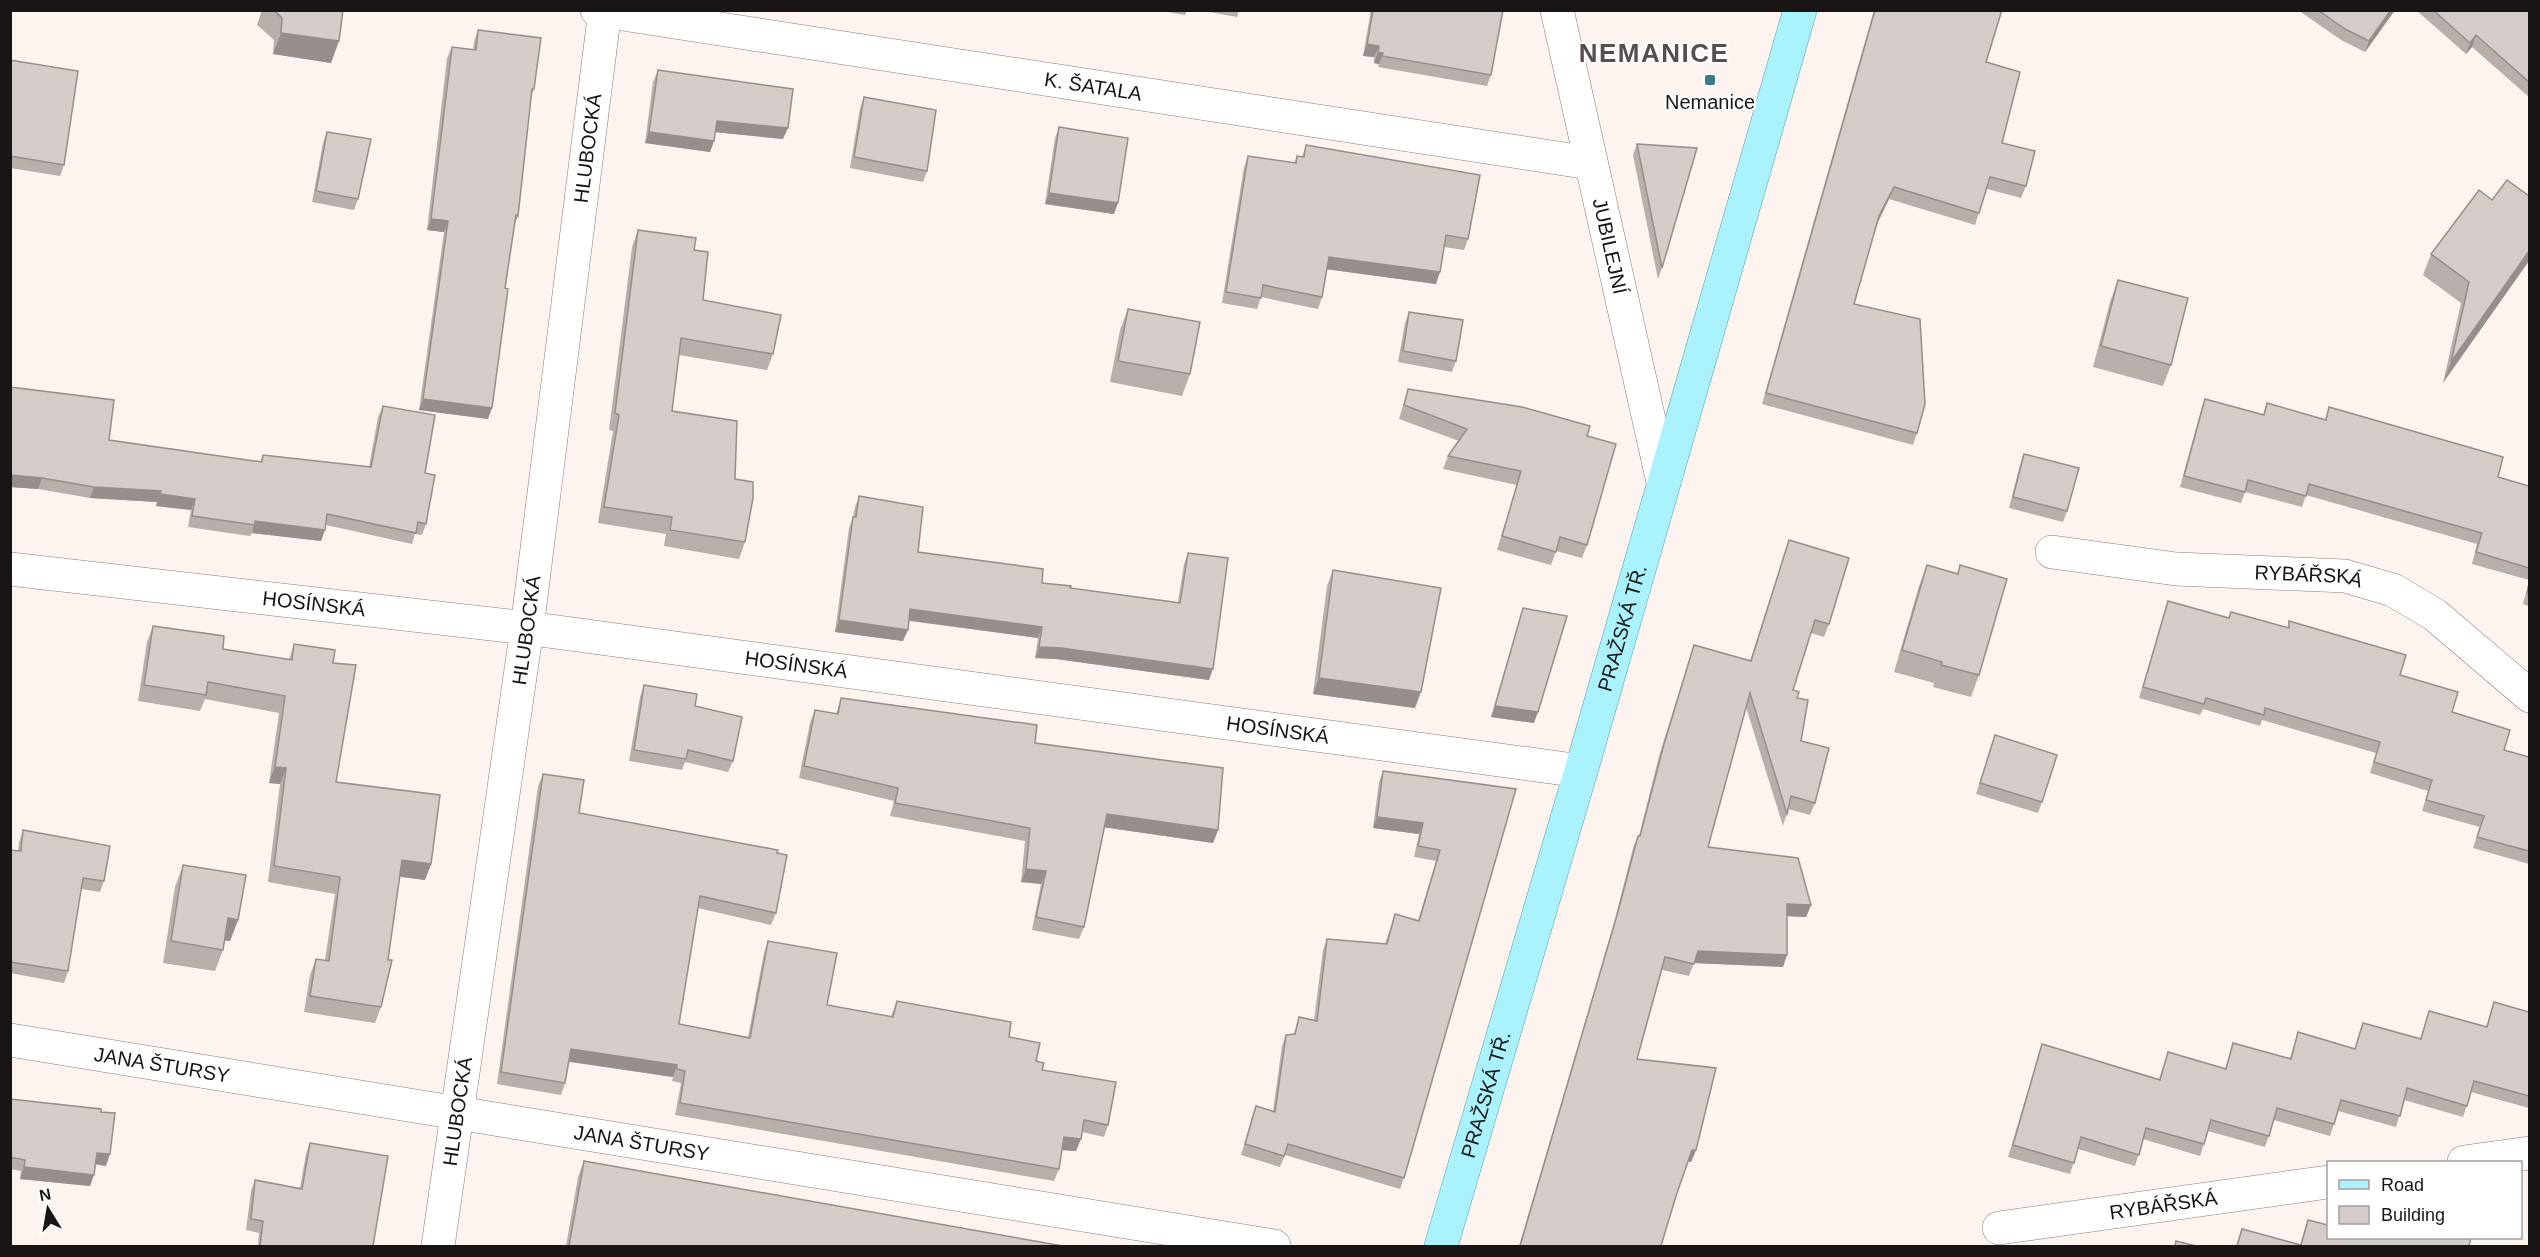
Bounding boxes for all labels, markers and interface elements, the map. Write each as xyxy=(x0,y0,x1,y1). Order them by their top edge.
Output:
district label: NEMANICE xyxy=(1579,38,1729,68)
street label: K. ŠATALA xyxy=(1043,68,1144,105)
marker: Nemanice xyxy=(1703,73,1717,87)
place label: Nemanice xyxy=(1665,91,1755,113)
street label: HLUBOCKÁ xyxy=(570,92,605,204)
street label: JUBILEJNÍ xyxy=(1589,196,1632,297)
street label: RYBÁŘSKÁ xyxy=(2254,561,2366,592)
street label: PRAŽSKÁ TŘ. xyxy=(1593,562,1651,694)
street label: HLUBOCKÁ xyxy=(508,574,545,686)
street label: HOSÍNSKÁ xyxy=(261,587,367,621)
street label: HOSÍNSKÁ xyxy=(743,647,850,682)
street label: HOSÍNSKÁ xyxy=(1225,712,1331,748)
street label: PRAŽSKÁ TŘ. xyxy=(1457,1029,1515,1160)
street label: JANA ŠTURSY xyxy=(93,1043,231,1087)
street label: HLUBOCKÁ xyxy=(439,1055,476,1167)
street label: JANA ŠTURSY xyxy=(572,1121,711,1165)
legend xyxy=(2327,1161,2522,1239)
text: Road xyxy=(2381,1175,2424,1195)
north arrow xyxy=(18,1179,78,1239)
text: N xyxy=(38,1185,53,1204)
street label: RYBÁŘSKÁ xyxy=(2108,1187,2219,1223)
text: Building xyxy=(2381,1205,2445,1225)

